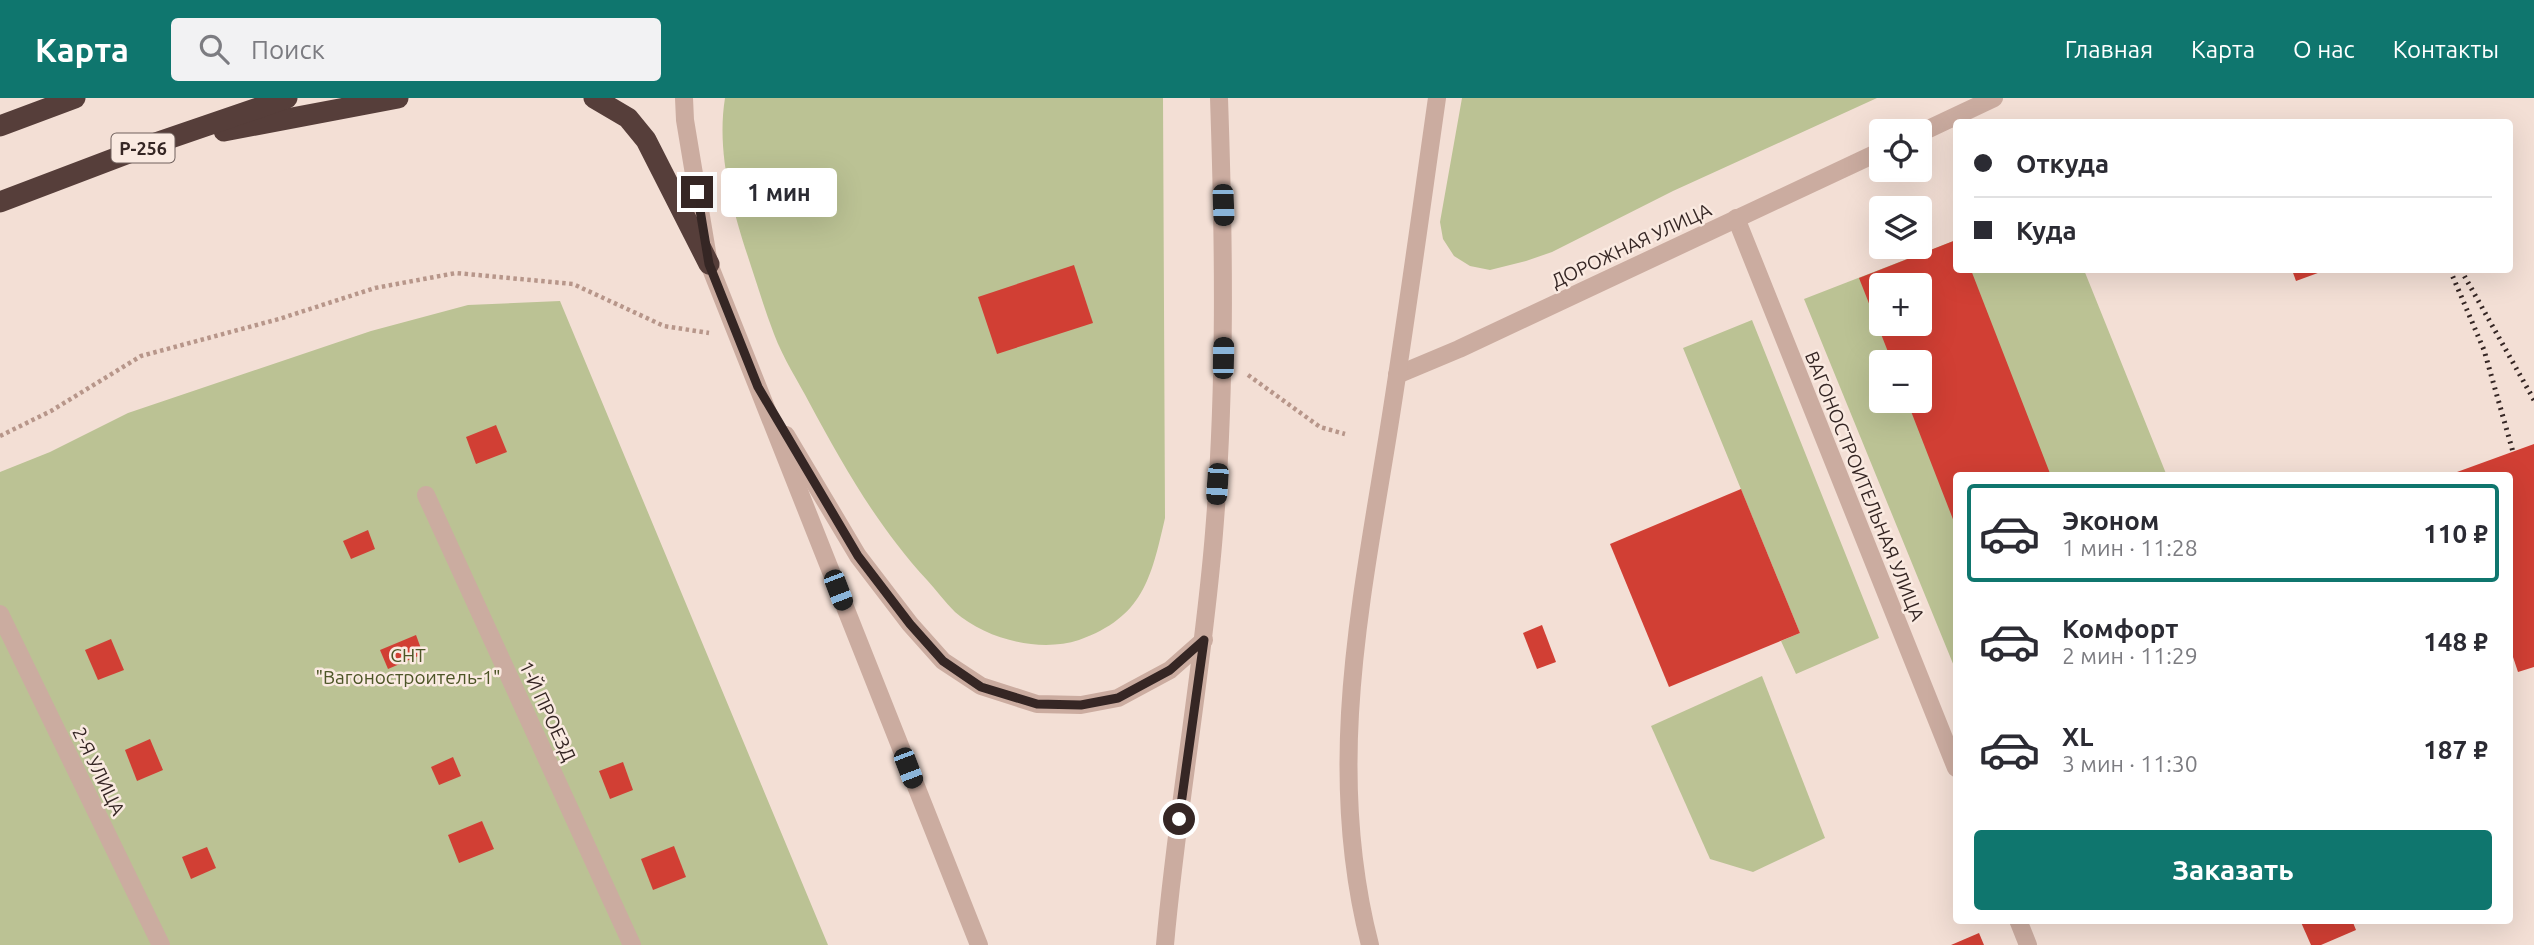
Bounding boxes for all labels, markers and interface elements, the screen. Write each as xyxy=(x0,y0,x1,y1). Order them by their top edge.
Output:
search box xyxy=(171,18,661,81)
icon: search xyxy=(195,30,233,68)
text: Карта xyxy=(35,31,129,68)
text: Поиск xyxy=(251,35,325,64)
text: Главная xyxy=(2065,36,2153,63)
text: Карта xyxy=(2191,36,2255,63)
text: О нас xyxy=(2293,36,2355,63)
text: Контакты xyxy=(2393,36,2499,63)
map controls xyxy=(1869,119,1932,413)
button: locate xyxy=(1869,119,1932,182)
road number: Р-256 xyxy=(111,134,174,162)
text: Откуда xyxy=(2016,149,2109,178)
callout: 1 мин xyxy=(722,168,837,217)
route end xyxy=(681,176,713,208)
text: 1 мин xyxy=(747,180,811,205)
car xyxy=(1212,184,1235,226)
button: layers xyxy=(1869,196,1932,259)
street label: ДОРОЖНАЯ УЛИЦА xyxy=(1547,198,1715,292)
text: Куда xyxy=(2016,216,2077,245)
button: + xyxy=(1869,273,1932,336)
car xyxy=(1213,337,1234,379)
street label: ВАГОНОСТРОИТЕЛЬНАЯ УЛИЦА xyxy=(1801,348,1930,625)
button: − xyxy=(1869,350,1932,413)
car xyxy=(1206,462,1229,506)
icon: car xyxy=(1978,502,2041,565)
text: Эконом xyxy=(2062,506,2159,535)
text: 110 ₽ xyxy=(2423,519,2488,548)
text: 1 мин · 11:28 xyxy=(2062,535,2198,560)
car xyxy=(821,567,856,613)
icon: car xyxy=(1978,610,2041,673)
text: Комфорт xyxy=(2062,614,2178,643)
text: 148 ₽ xyxy=(2423,627,2488,656)
text: 2 мин · 11:29 xyxy=(2062,643,2198,668)
park label: СНТ "Вагоностроитель-1" xyxy=(315,644,501,688)
street label: 1-Й ПРОЕЗД xyxy=(515,657,581,765)
icon: car xyxy=(1978,718,2041,781)
text: XL xyxy=(2062,722,2093,751)
street label: 2-Я УЛИЦА xyxy=(68,723,130,819)
text: 187 ₽ xyxy=(2423,735,2488,764)
car xyxy=(891,745,926,791)
text: 3 мин · 11:30 xyxy=(2062,751,2198,776)
route start xyxy=(1163,803,1195,835)
button: Заказать xyxy=(1974,830,2492,910)

